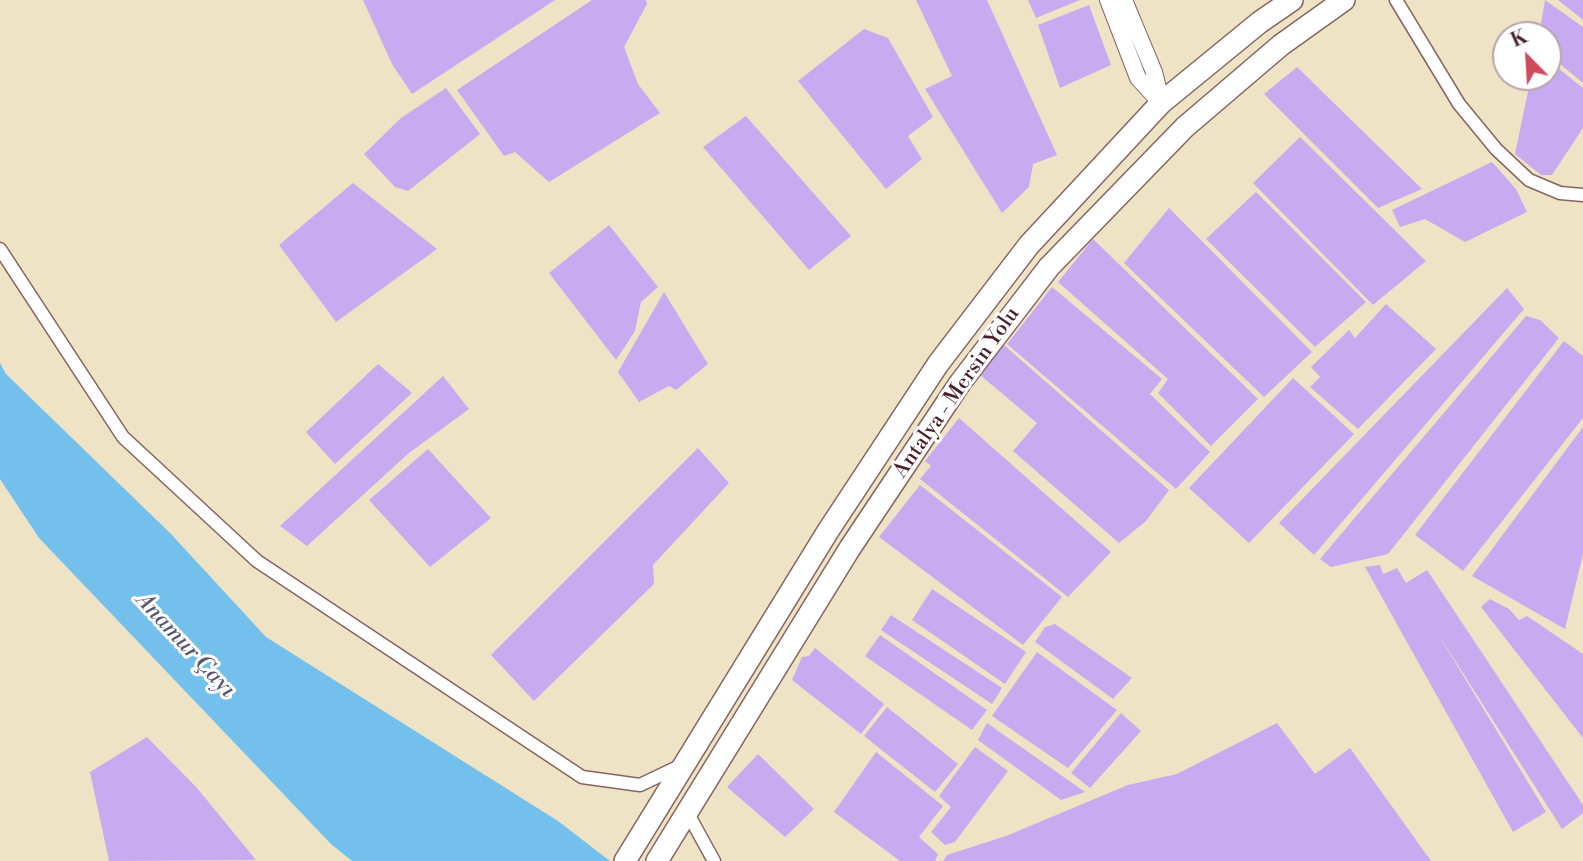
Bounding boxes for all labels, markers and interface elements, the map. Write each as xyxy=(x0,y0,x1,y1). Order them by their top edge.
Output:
north arrow xyxy=(1492,21,1562,91)
text: K xyxy=(1507,25,1531,53)
street label: Antalya - Mersin Yolu xyxy=(889,303,1025,483)
water label: Anamur Çayı xyxy=(130,588,240,704)

